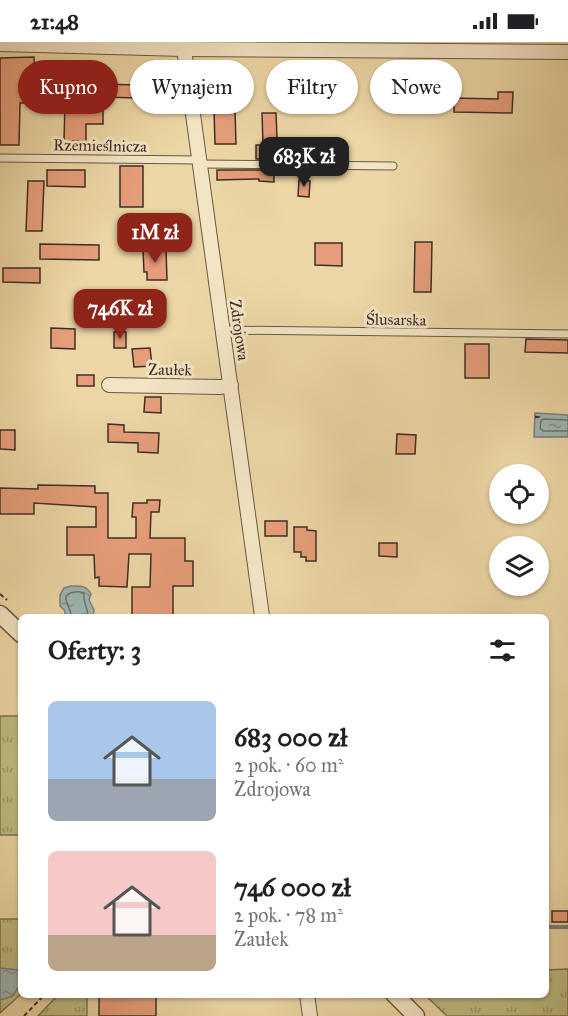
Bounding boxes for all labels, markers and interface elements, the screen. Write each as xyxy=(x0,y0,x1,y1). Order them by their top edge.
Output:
text: 21:48 xyxy=(30,8,79,35)
chip: Kupno xyxy=(18,60,118,114)
chip: Wynajem xyxy=(130,60,254,114)
chip: Filtry xyxy=(266,60,358,114)
chip: Nowe xyxy=(370,60,462,114)
street label: Rzemieślnicza xyxy=(53,135,147,156)
pin: 683K zł xyxy=(249,137,359,188)
text: 683K zł xyxy=(273,144,335,168)
pin: 1M zł xyxy=(113,213,197,264)
text: 1M zł xyxy=(131,220,179,244)
pin: 746K zł xyxy=(65,289,175,340)
text: 746K zł xyxy=(88,296,152,320)
street label: Zdrojowa xyxy=(226,298,253,362)
street label: Ślusarska xyxy=(366,307,427,330)
street label: Zaułek xyxy=(148,360,193,379)
map controls xyxy=(489,464,549,596)
button: locate xyxy=(489,464,549,524)
button: layers xyxy=(489,536,549,596)
text: Oferty: 3 xyxy=(48,634,141,666)
icon: filters xyxy=(486,634,519,667)
text: 683 000 zł xyxy=(234,721,347,753)
icon: home xyxy=(96,725,168,797)
text: 2 pok. · 60 m² xyxy=(234,753,344,777)
text: Zdrojowa xyxy=(234,777,311,801)
text: 746 000 zł xyxy=(234,871,351,903)
icon: home xyxy=(96,875,168,947)
text: 2 pok. · 78 m² xyxy=(234,903,343,927)
text: Zaułek xyxy=(234,927,288,951)

